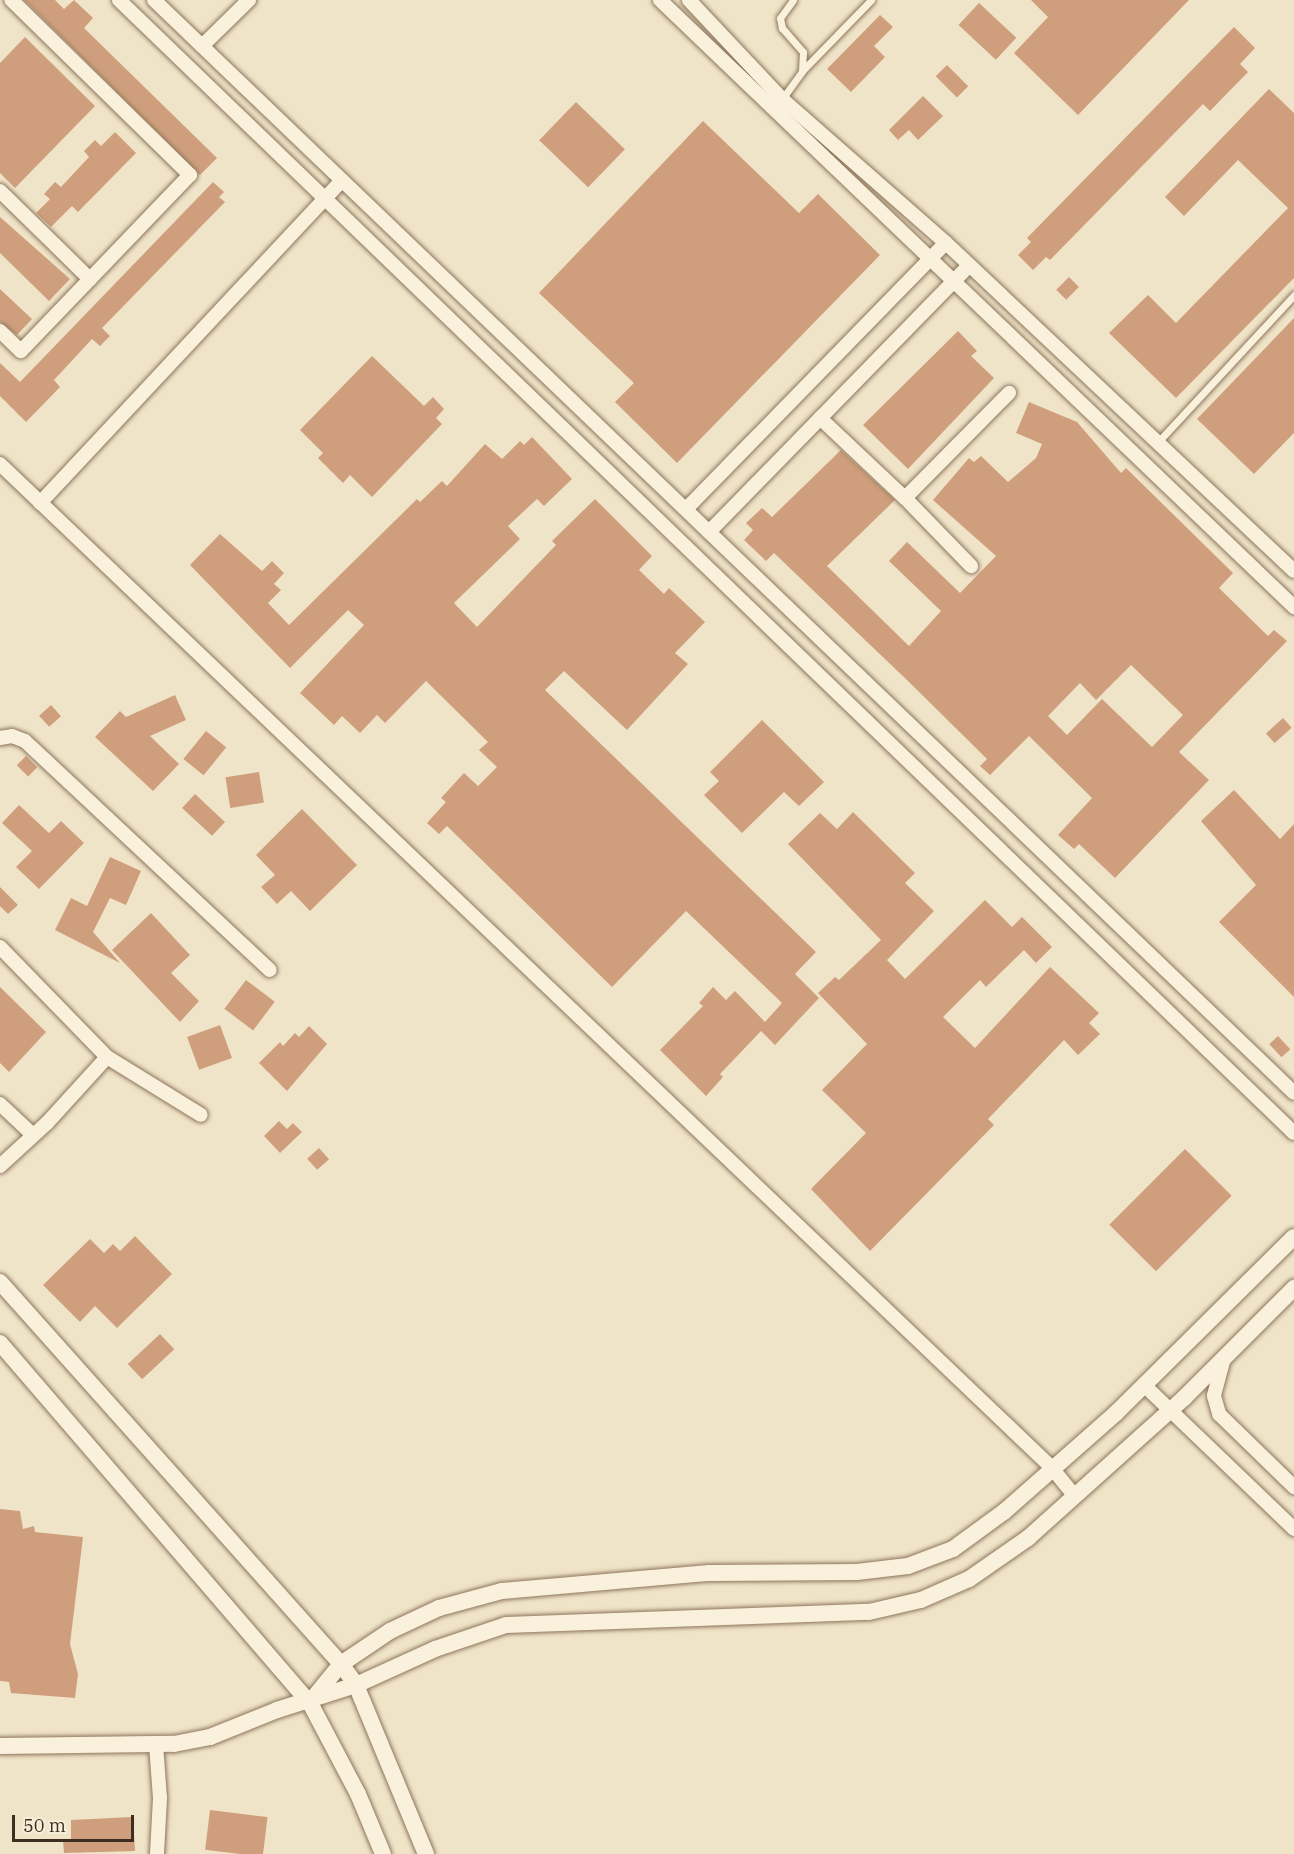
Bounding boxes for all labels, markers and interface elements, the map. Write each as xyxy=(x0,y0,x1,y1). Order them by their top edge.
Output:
scale bar xyxy=(15,1803,136,1841)
text: 50 m xyxy=(23,1814,66,1837)

